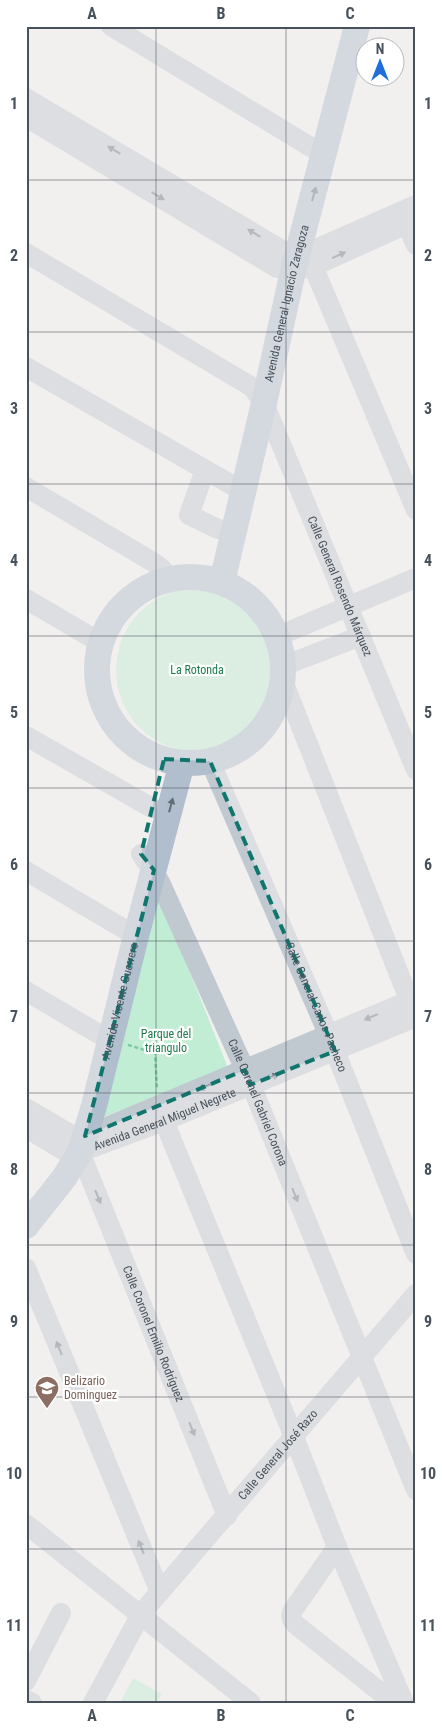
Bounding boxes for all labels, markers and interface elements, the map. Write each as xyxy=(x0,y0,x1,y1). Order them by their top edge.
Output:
text: A xyxy=(87,4,97,23)
text: B xyxy=(217,4,226,23)
text: C xyxy=(345,4,355,23)
north arrow xyxy=(354,38,404,88)
text: N xyxy=(376,41,384,57)
text: 1 xyxy=(10,94,18,113)
text: 1 xyxy=(424,94,432,113)
one-way arrow xyxy=(108,146,121,155)
one-way arrow xyxy=(310,186,318,202)
one-way arrow xyxy=(152,192,165,201)
street label: Avenida General Ignacio Zaragoza xyxy=(262,223,312,383)
one-way arrow xyxy=(247,229,261,238)
text: 2 xyxy=(10,246,18,265)
text: 2 xyxy=(424,246,432,265)
one-way arrow xyxy=(332,250,346,258)
text: 3 xyxy=(10,399,18,418)
text: 3 xyxy=(424,399,432,418)
street label: Calle General Rosendo Márquez xyxy=(305,514,375,658)
text: 4 xyxy=(10,551,18,570)
text: 4 xyxy=(424,551,432,570)
park label: La Rotonda xyxy=(170,663,224,677)
text: 5 xyxy=(10,703,18,722)
text: 5 xyxy=(424,703,432,722)
one-way arrow xyxy=(167,797,175,812)
text: 6 xyxy=(10,855,18,874)
text: 6 xyxy=(424,855,432,874)
street label: Calle General Carlos Pacheco xyxy=(282,940,350,1074)
street label: Avenida Vicente Guerrero xyxy=(99,941,141,1061)
text: 7 xyxy=(10,1007,18,1026)
text: 7 xyxy=(424,1007,432,1026)
one-way arrow xyxy=(364,1014,378,1022)
park label: Parque del triangulo xyxy=(141,1027,191,1055)
street label: Calle Coronel Gabriel Corona xyxy=(225,1037,290,1168)
one-way arrow xyxy=(265,1072,279,1080)
one-way arrow xyxy=(198,1083,212,1091)
street label: Avenida General Miguel Negrete xyxy=(92,1085,238,1153)
text: 8 xyxy=(10,1160,18,1179)
text: 8 xyxy=(424,1160,432,1179)
one-way arrow xyxy=(292,1188,300,1202)
one-way arrow xyxy=(95,1190,103,1204)
street label: Calle Coronel Emilio Rodríguez xyxy=(120,1264,187,1404)
text: 9 xyxy=(10,1312,18,1331)
text: 9 xyxy=(424,1312,432,1331)
one-way arrow xyxy=(55,1341,63,1355)
place label: Belizario Dominguez xyxy=(64,1374,117,1402)
school or university icon: Belizario Dominguez xyxy=(34,1375,60,1409)
street label: Calle General José Razo xyxy=(235,1407,320,1503)
one-way arrow xyxy=(188,1422,196,1437)
text: 10 xyxy=(6,1464,22,1483)
text: 10 xyxy=(420,1464,436,1483)
one-way arrow xyxy=(137,1540,145,1554)
text: 11 xyxy=(6,1616,22,1635)
text: 11 xyxy=(420,1616,436,1635)
text: A xyxy=(87,1706,97,1725)
text: B xyxy=(217,1706,226,1725)
text: C xyxy=(345,1706,355,1725)

